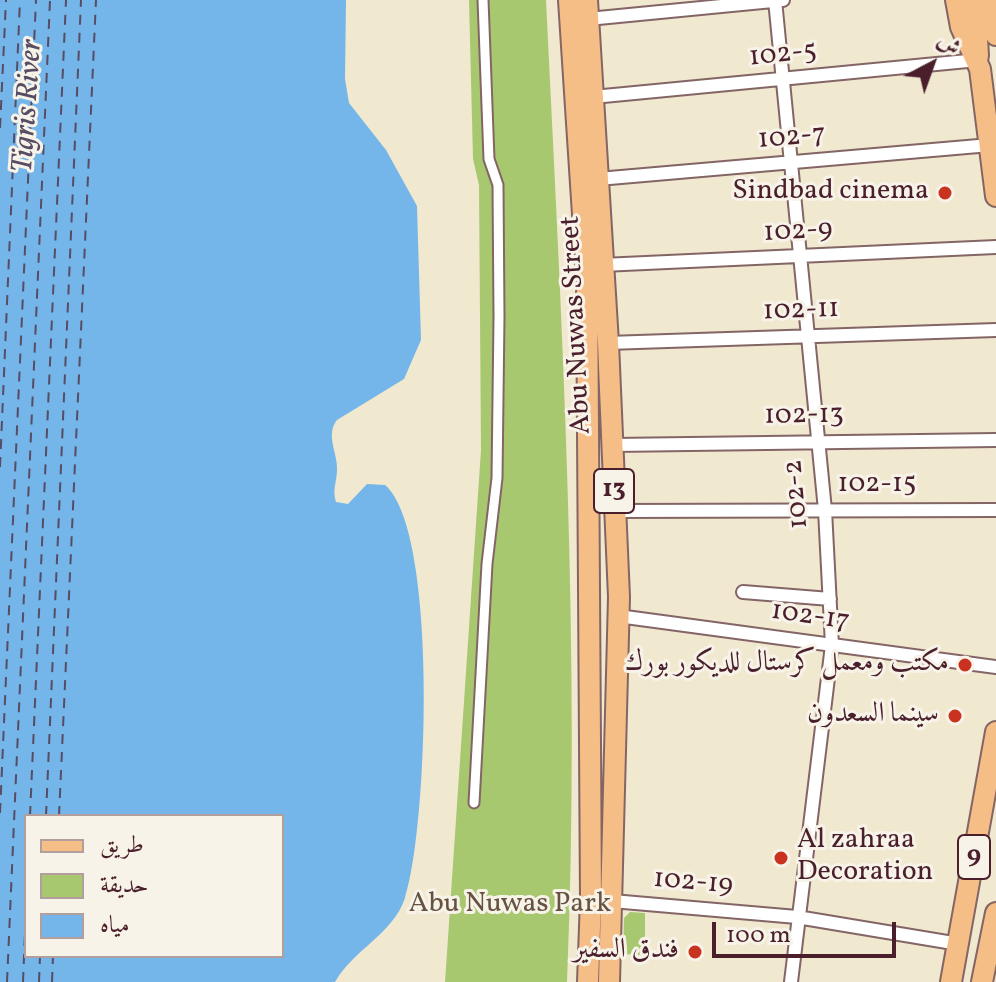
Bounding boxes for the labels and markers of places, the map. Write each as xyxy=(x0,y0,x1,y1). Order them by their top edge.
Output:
place label: Sindbad cinema xyxy=(732,176,929,210)
marker: Sindbad cinema xyxy=(936,184,954,202)
place label: مكتب ومعمل كرستال للديكور بورك xyxy=(625,648,949,682)
marker: مكتب ومعمل كرستال للديكور بورك xyxy=(956,656,974,674)
place label: سينما السعدون xyxy=(807,699,939,733)
marker: سينما السعدون xyxy=(946,707,964,725)
place label: Al zahraa Decoration xyxy=(797,825,933,891)
marker: Al zahraa Decoration xyxy=(772,849,790,867)
place label: فندق السفير xyxy=(573,935,679,969)
marker: فندق السفير xyxy=(686,943,704,961)

